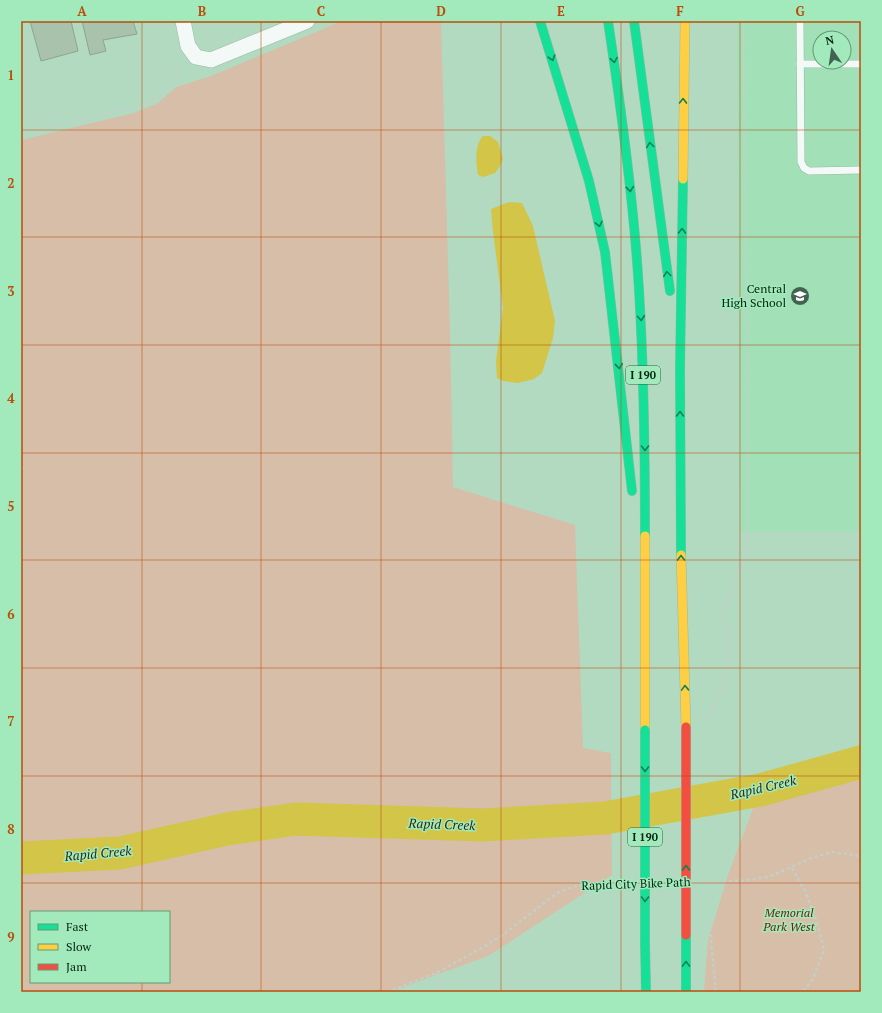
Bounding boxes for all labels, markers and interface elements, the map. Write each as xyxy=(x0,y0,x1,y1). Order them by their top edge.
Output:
text: A xyxy=(77,2,87,20)
text: B xyxy=(198,2,206,20)
text: C xyxy=(317,2,325,20)
text: D xyxy=(436,2,446,20)
text: E xyxy=(557,2,565,20)
text: F xyxy=(676,2,684,20)
text: G xyxy=(795,2,805,20)
north arrow xyxy=(812,30,852,70)
text: N xyxy=(824,32,836,48)
one-way arrow xyxy=(547,55,556,62)
one-way arrow xyxy=(609,56,618,63)
text: 1 xyxy=(7,66,15,84)
one-way arrow xyxy=(679,98,688,104)
one-way arrow xyxy=(646,142,655,148)
text: 2 xyxy=(7,174,15,192)
one-way arrow xyxy=(625,185,634,192)
one-way arrow xyxy=(594,220,602,227)
one-way arrow xyxy=(677,228,686,234)
one-way arrow xyxy=(663,271,672,277)
place label: Central High School xyxy=(721,281,786,310)
text: 3 xyxy=(7,282,15,300)
school or university icon: Central High School xyxy=(789,285,811,307)
one-way arrow xyxy=(636,315,645,321)
one-way arrow xyxy=(614,363,623,369)
road number: I 190 xyxy=(626,366,660,384)
text: 4 xyxy=(7,389,15,407)
one-way arrow xyxy=(676,411,684,417)
one-way arrow xyxy=(641,445,649,451)
text: 5 xyxy=(7,497,15,515)
one-way arrow xyxy=(677,555,685,561)
text: 6 xyxy=(7,605,15,623)
one-way arrow xyxy=(681,685,689,691)
text: 7 xyxy=(7,712,15,730)
one-way arrow xyxy=(641,766,649,772)
water label: Rapid Creek xyxy=(727,771,798,804)
water label: Rapid Creek xyxy=(407,814,477,834)
text: 8 xyxy=(7,820,15,838)
road number: I 190 xyxy=(628,828,662,846)
water label: Rapid Creek xyxy=(63,841,133,865)
one-way arrow xyxy=(682,865,690,871)
street label: Rapid City Bike Path xyxy=(581,874,691,893)
one-way arrow xyxy=(641,896,649,902)
park label: Memorial Park West xyxy=(762,905,816,934)
legend xyxy=(30,911,170,983)
text: Fast xyxy=(66,919,89,934)
text: 9 xyxy=(7,928,15,946)
text: Slow xyxy=(66,939,92,954)
text: Jam xyxy=(66,959,87,974)
one-way arrow xyxy=(682,961,690,967)

